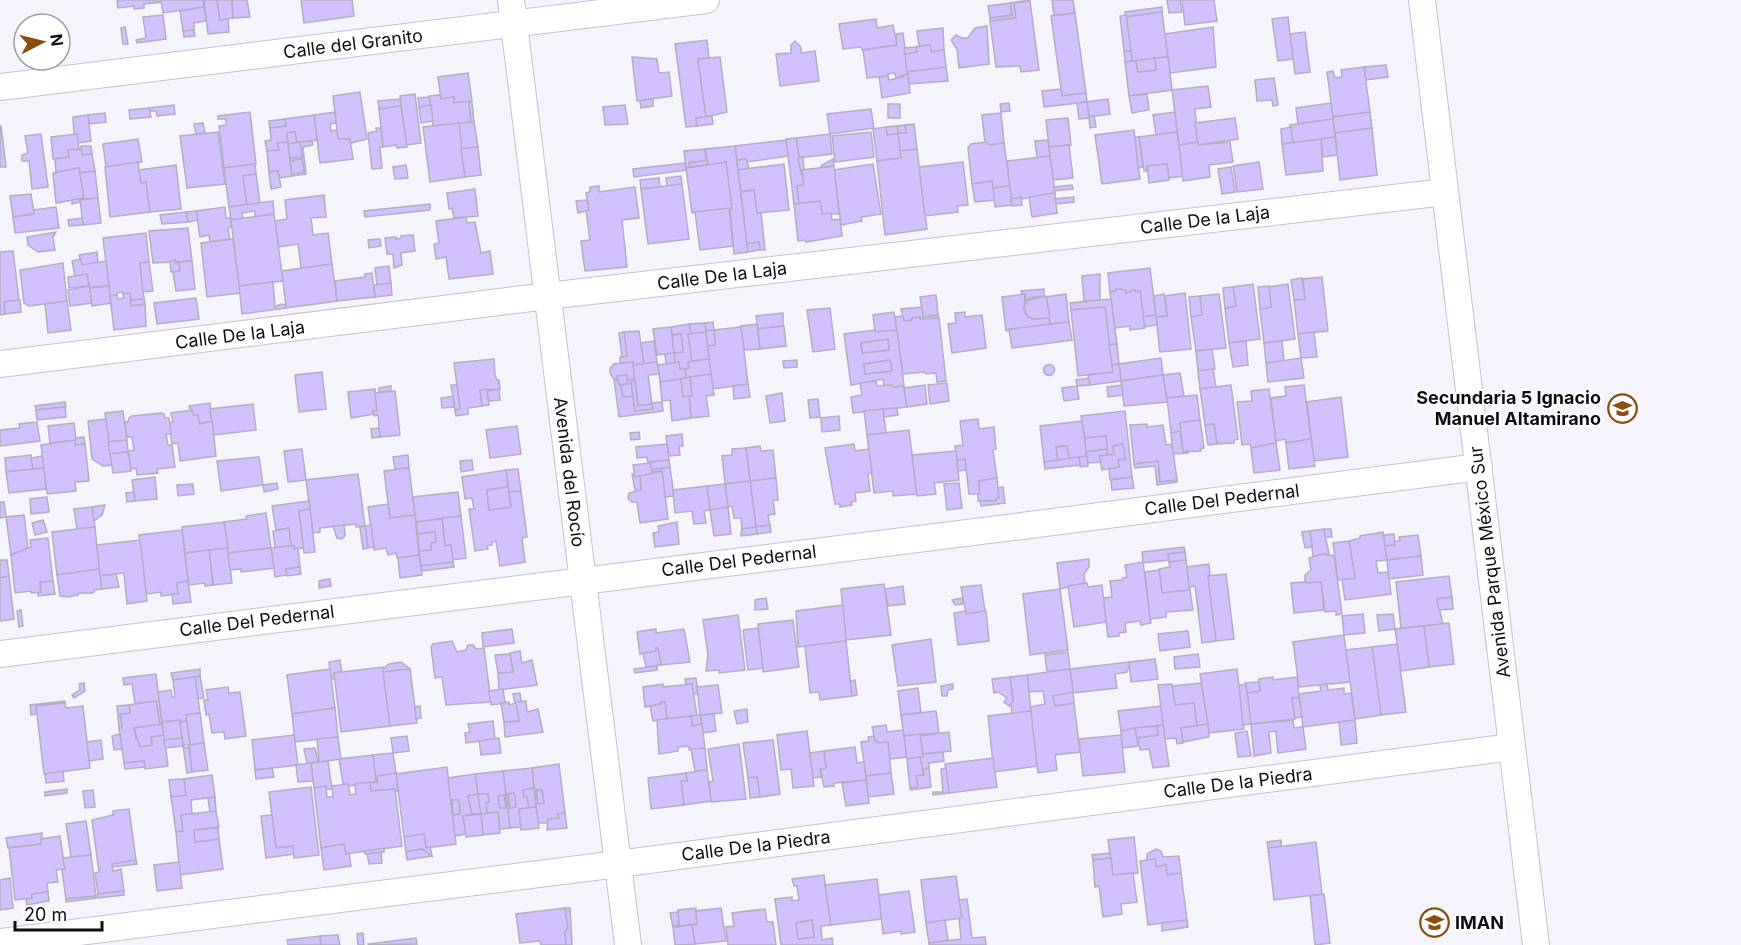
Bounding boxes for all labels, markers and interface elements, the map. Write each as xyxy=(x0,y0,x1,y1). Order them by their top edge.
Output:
north arrow xyxy=(12,12,72,72)
street label: Calle del Granito xyxy=(282,25,424,62)
text: N xyxy=(46,33,68,47)
street label: Calle De la Laja xyxy=(1139,201,1271,238)
street label: Calle De la Laja xyxy=(656,257,788,294)
street label: Calle De la Laja xyxy=(174,316,306,353)
place label: Secundaria 5 Ignacio Manuel Altamirano xyxy=(1416,387,1601,429)
school or university icon: Secundaria 5 Ignacio Manuel Altamirano xyxy=(1606,392,1638,424)
street label: Avenida del Rocío xyxy=(550,396,589,548)
street label: Avenida Parque México Sur xyxy=(1465,445,1514,679)
street label: Calle Del Pedernal xyxy=(1143,480,1301,519)
street label: Calle Del Pedernal xyxy=(660,541,818,580)
street label: Calle Del Pedernal xyxy=(178,601,336,640)
street label: Calle De la Piedra xyxy=(1162,763,1314,802)
street label: Calle De la Piedra xyxy=(680,826,832,865)
scale bar xyxy=(15,894,102,932)
text: 20 m xyxy=(24,904,67,925)
school or university icon: IMAN xyxy=(1418,907,1450,939)
place label: IMAN xyxy=(1455,912,1504,933)

